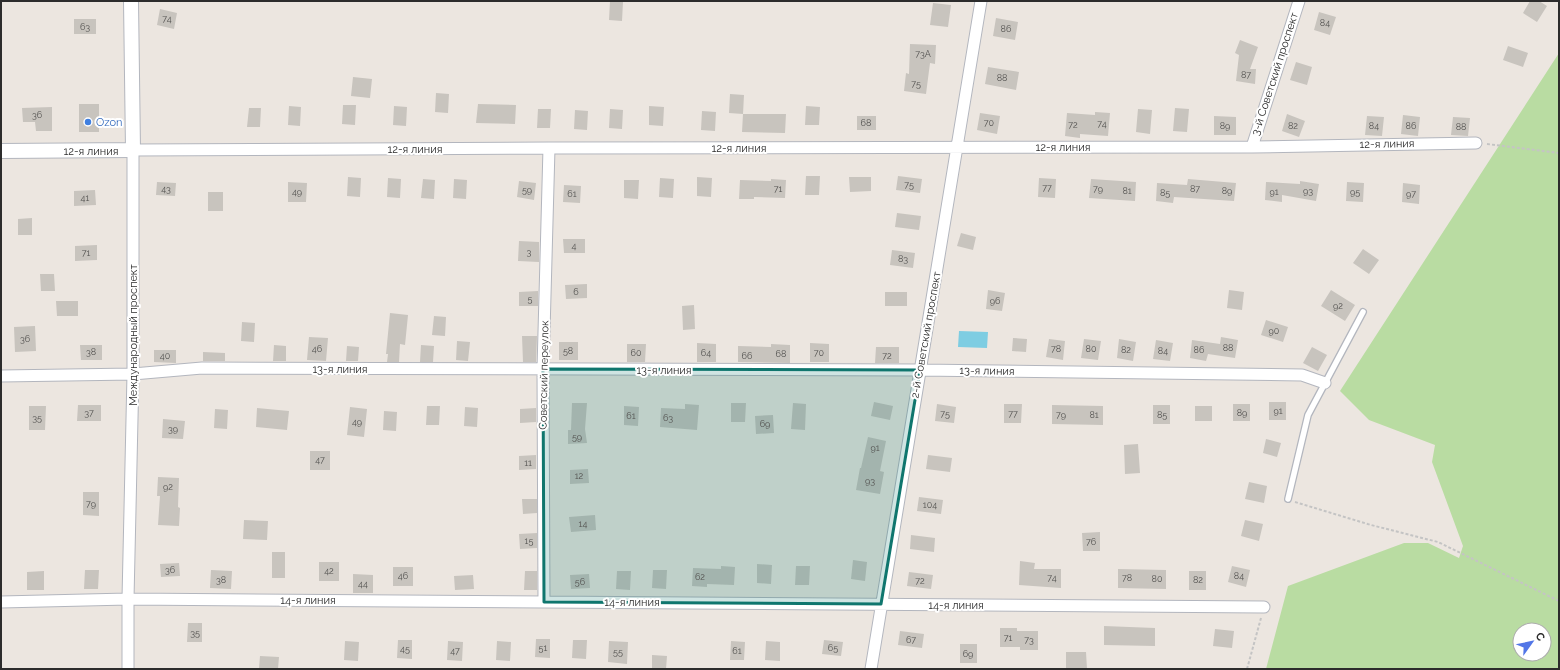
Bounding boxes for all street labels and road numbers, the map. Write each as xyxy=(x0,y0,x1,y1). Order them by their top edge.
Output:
street label: 3-й Советский проспект xyxy=(1249,10,1301,137)
street label: 12-я линия xyxy=(1359,137,1415,151)
street label: 12-я линия xyxy=(1035,141,1091,154)
street label: 12-я линия xyxy=(711,142,767,155)
street label: 12-я линия xyxy=(387,143,443,156)
street label: 12-я линия xyxy=(63,145,119,158)
street label: Международный проспект xyxy=(127,263,140,406)
street label: 2-й Советский проспект xyxy=(908,270,944,399)
street label: Советский переулок xyxy=(537,320,551,430)
street label: 13-я линия xyxy=(312,363,368,376)
street label: 13-я линия xyxy=(636,364,692,377)
street label: 13-я линия xyxy=(959,364,1015,378)
street label: 14-я линия xyxy=(280,594,336,607)
street label: 14-я линия xyxy=(604,596,660,609)
street label: 14-я линия xyxy=(928,599,984,612)

